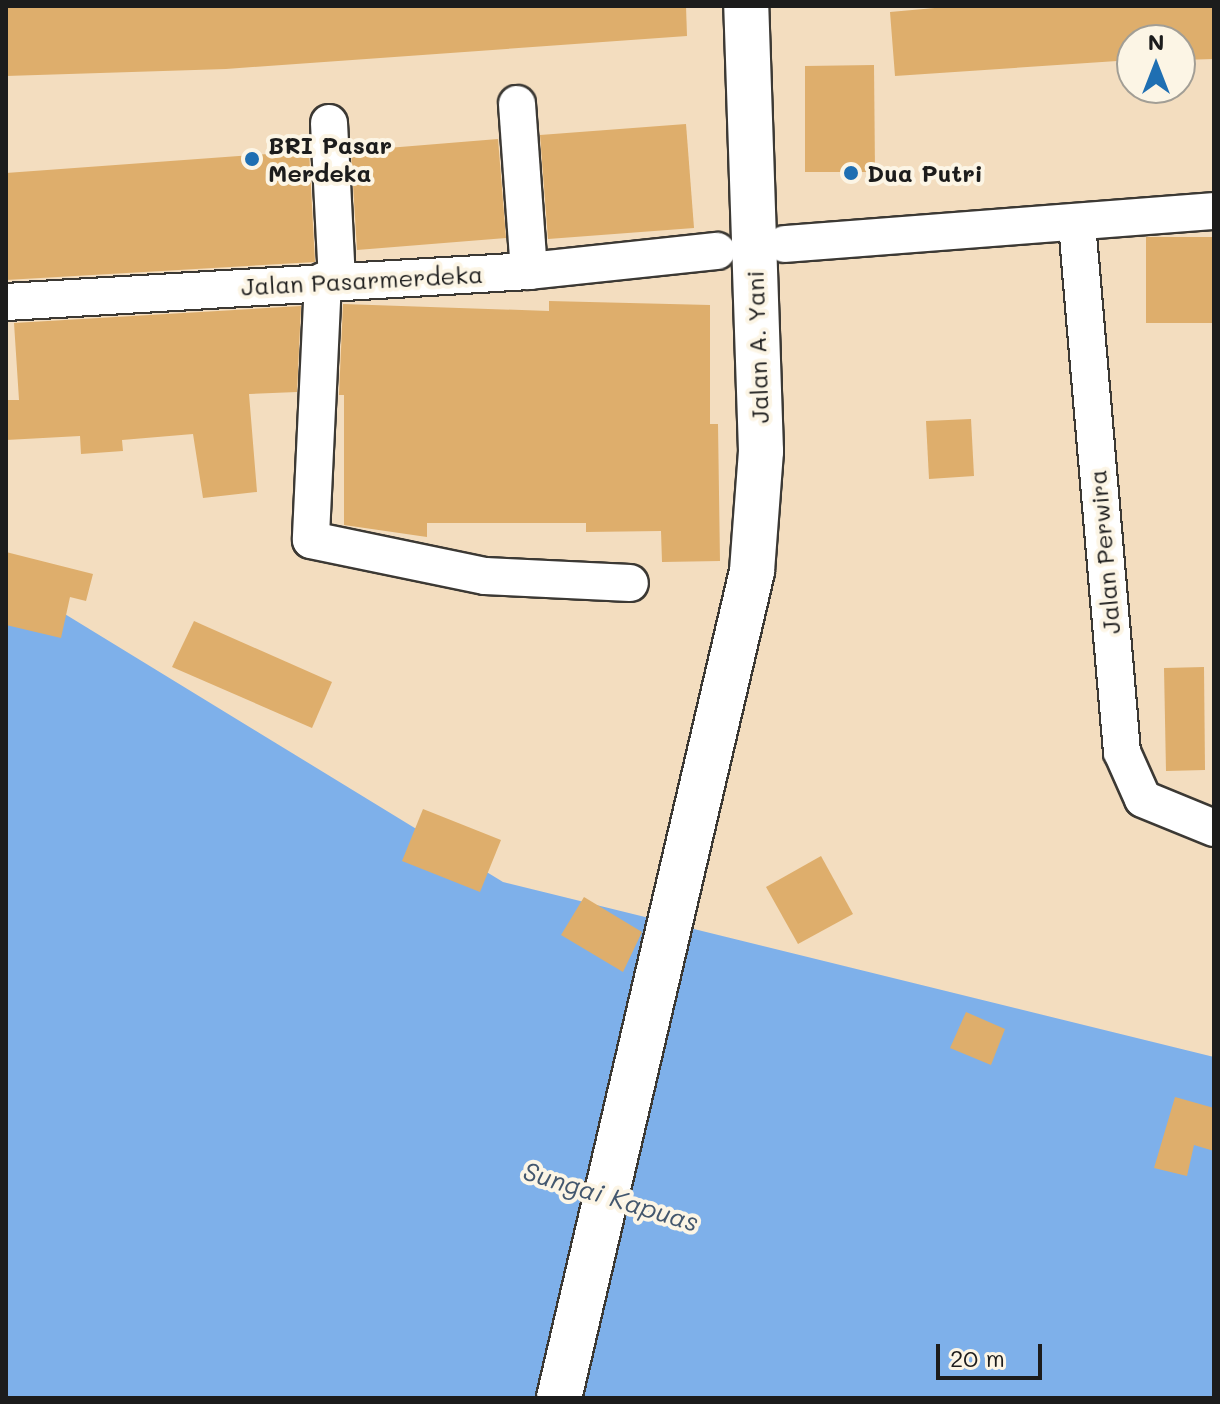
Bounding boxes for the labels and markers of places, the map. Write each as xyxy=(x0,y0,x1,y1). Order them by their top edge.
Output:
place label: BRI Pasar Merdeka xyxy=(268,131,392,187)
marker: BRI Pasar Merdeka xyxy=(243,150,261,168)
place label: Dua Putri xyxy=(867,159,983,187)
marker: Dua Putri xyxy=(842,164,860,182)

